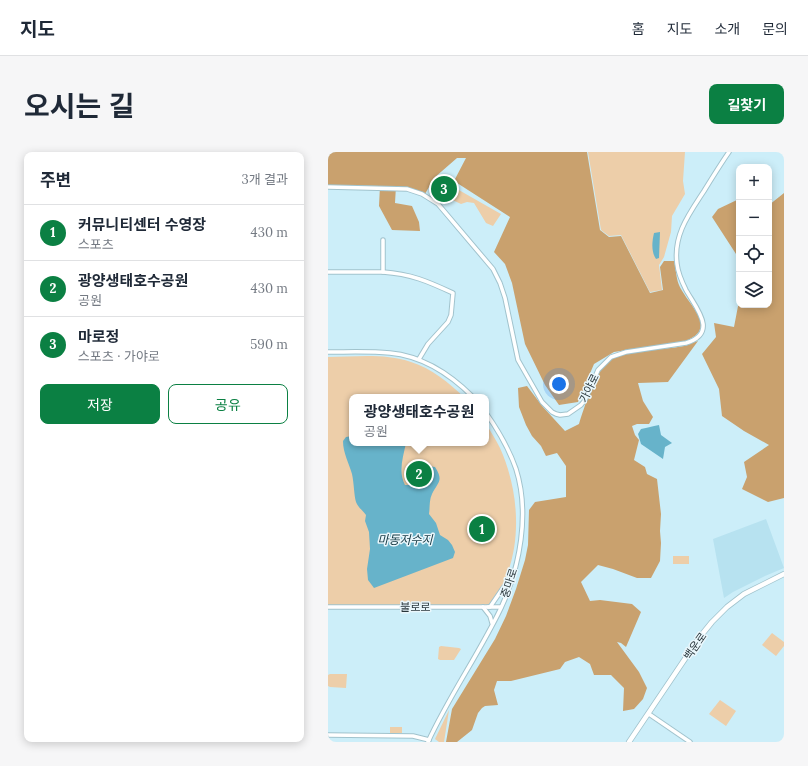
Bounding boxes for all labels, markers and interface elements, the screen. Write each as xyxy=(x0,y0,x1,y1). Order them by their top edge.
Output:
text: 지도 xyxy=(20,17,55,41)
text: 홈 xyxy=(632,20,645,38)
text: 지도 xyxy=(667,20,692,38)
text: 소개 xyxy=(714,20,740,38)
text: 문의 xyxy=(762,20,788,38)
button: 길찾기 xyxy=(709,84,784,124)
text: 오시는 길 xyxy=(24,88,134,124)
map controls xyxy=(736,164,772,308)
button: + xyxy=(736,164,772,200)
text: 주변 xyxy=(40,169,71,191)
text: 3개 결과 xyxy=(241,171,288,188)
pin: 3 xyxy=(431,174,457,204)
button: − xyxy=(736,200,772,236)
text: 커뮤니티센터 수영장 xyxy=(78,215,206,234)
text: 1 xyxy=(50,224,56,241)
text: 430 m xyxy=(251,224,288,241)
text: 스포츠 xyxy=(78,236,114,253)
button: locate xyxy=(736,236,772,272)
text: 광양생태호수공원 xyxy=(78,271,188,290)
button: layers xyxy=(736,272,772,308)
text: 2 xyxy=(50,280,56,297)
text: 430 m xyxy=(251,280,288,297)
text: 공원 xyxy=(78,292,102,309)
text: 마로정 xyxy=(78,327,119,346)
text: 3 xyxy=(49,336,57,353)
text: 590 m xyxy=(250,336,288,353)
text: 스포츠 · 가야로 xyxy=(78,348,160,365)
street label: 가야로 xyxy=(576,371,602,405)
your location xyxy=(549,374,569,394)
button: 저장 xyxy=(40,384,160,424)
button: 공유 xyxy=(168,384,288,424)
popup xyxy=(349,394,489,446)
text: 광양생태호수공원 xyxy=(364,402,474,421)
text: 공원 xyxy=(364,423,388,440)
pin: 2 xyxy=(406,459,432,489)
pin: 1 xyxy=(469,514,495,544)
water label: 마동저수지 xyxy=(377,532,434,547)
street label: 중마로 xyxy=(498,566,520,600)
street label: 불로로 xyxy=(400,600,430,614)
street label: 백운로 xyxy=(681,630,709,662)

